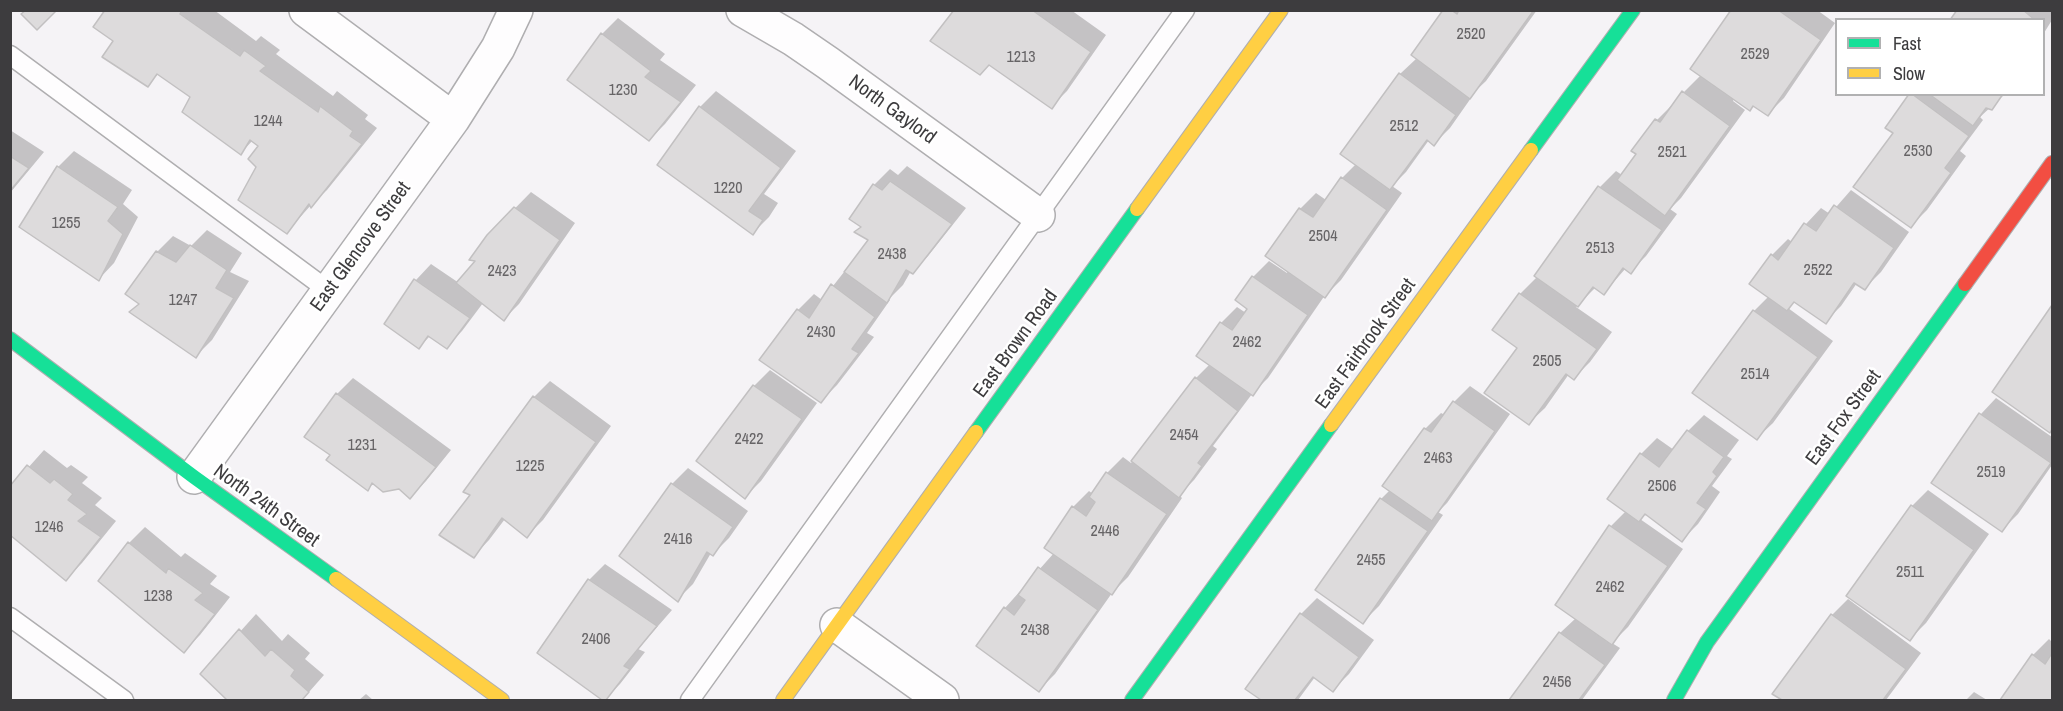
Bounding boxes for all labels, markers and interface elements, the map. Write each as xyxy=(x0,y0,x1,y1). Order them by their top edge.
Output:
legend xyxy=(1835,18,2045,96)
house number: 2520 xyxy=(1456,25,1486,45)
text: Fast xyxy=(1893,31,1921,56)
house number: 2529 xyxy=(1740,45,1770,65)
house number: 1213 xyxy=(1006,48,1036,68)
text: Slow xyxy=(1893,61,1925,86)
street label: North Gaylord xyxy=(844,70,940,150)
house number: 1230 xyxy=(608,81,638,101)
house number: 1244 xyxy=(253,112,283,132)
house number: 2512 xyxy=(1389,117,1419,137)
house number: 2530 xyxy=(1903,142,1933,162)
house number: 2521 xyxy=(1657,143,1687,163)
street label: East Glencove Street xyxy=(306,177,416,317)
house number: 1220 xyxy=(713,179,743,199)
house number: 1255 xyxy=(51,214,81,234)
house number: 2504 xyxy=(1308,227,1338,247)
house number: 2513 xyxy=(1585,239,1615,259)
house number: 2438 xyxy=(877,245,907,265)
house number: 2522 xyxy=(1803,261,1833,281)
house number: 2423 xyxy=(487,262,517,282)
street label: East Fairbrook Street xyxy=(1311,274,1421,414)
street label: East Brown Road xyxy=(969,285,1063,403)
house number: 1247 xyxy=(168,291,198,311)
house number: 2430 xyxy=(806,323,836,343)
house number: 2462 xyxy=(1232,333,1262,353)
house number: 2505 xyxy=(1532,352,1562,372)
house number: 2514 xyxy=(1740,365,1770,385)
street label: East Fox Street xyxy=(1801,366,1887,470)
house number: 2454 xyxy=(1169,426,1199,446)
house number: 2422 xyxy=(734,430,764,450)
house number: 1231 xyxy=(347,436,377,456)
house number: 2463 xyxy=(1423,449,1453,469)
house number: 1225 xyxy=(515,457,545,477)
street label: North 24th Street xyxy=(208,460,324,552)
house number: 2519 xyxy=(1976,463,2006,483)
house number: 2506 xyxy=(1647,477,1677,497)
house number: 1246 xyxy=(34,518,64,538)
house number: 2446 xyxy=(1090,522,1120,542)
house number: 2416 xyxy=(663,530,693,550)
house number: 2455 xyxy=(1356,551,1386,571)
house number: 2511 xyxy=(1896,563,1924,583)
house number: 2462 xyxy=(1595,578,1625,598)
house number: 1238 xyxy=(143,587,173,607)
house number: 2438 xyxy=(1020,621,1050,641)
house number: 2406 xyxy=(581,630,611,650)
house number: 2456 xyxy=(1542,673,1572,693)

